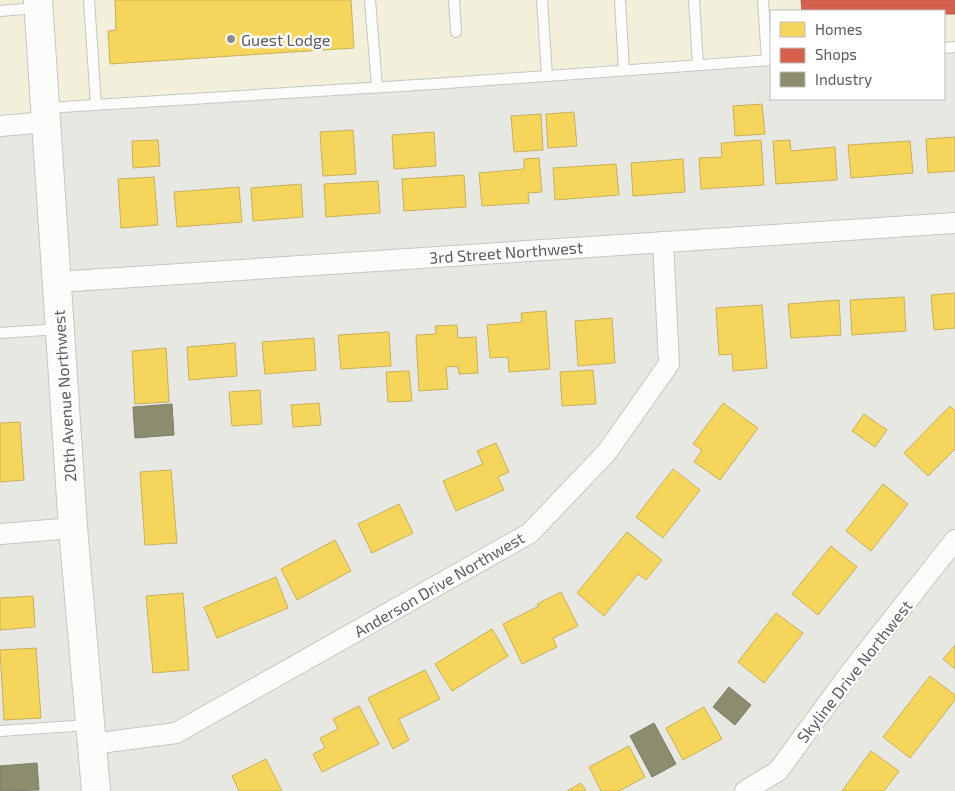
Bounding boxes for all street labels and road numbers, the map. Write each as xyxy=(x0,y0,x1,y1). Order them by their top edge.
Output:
street label: 3rd Street Northwest xyxy=(428,237,584,267)
street label: 20th Avenue Northwest xyxy=(49,309,79,483)
street label: Anderson Drive Northwest xyxy=(351,527,527,641)
street label: Skyline Drive Northwest xyxy=(793,596,915,746)

